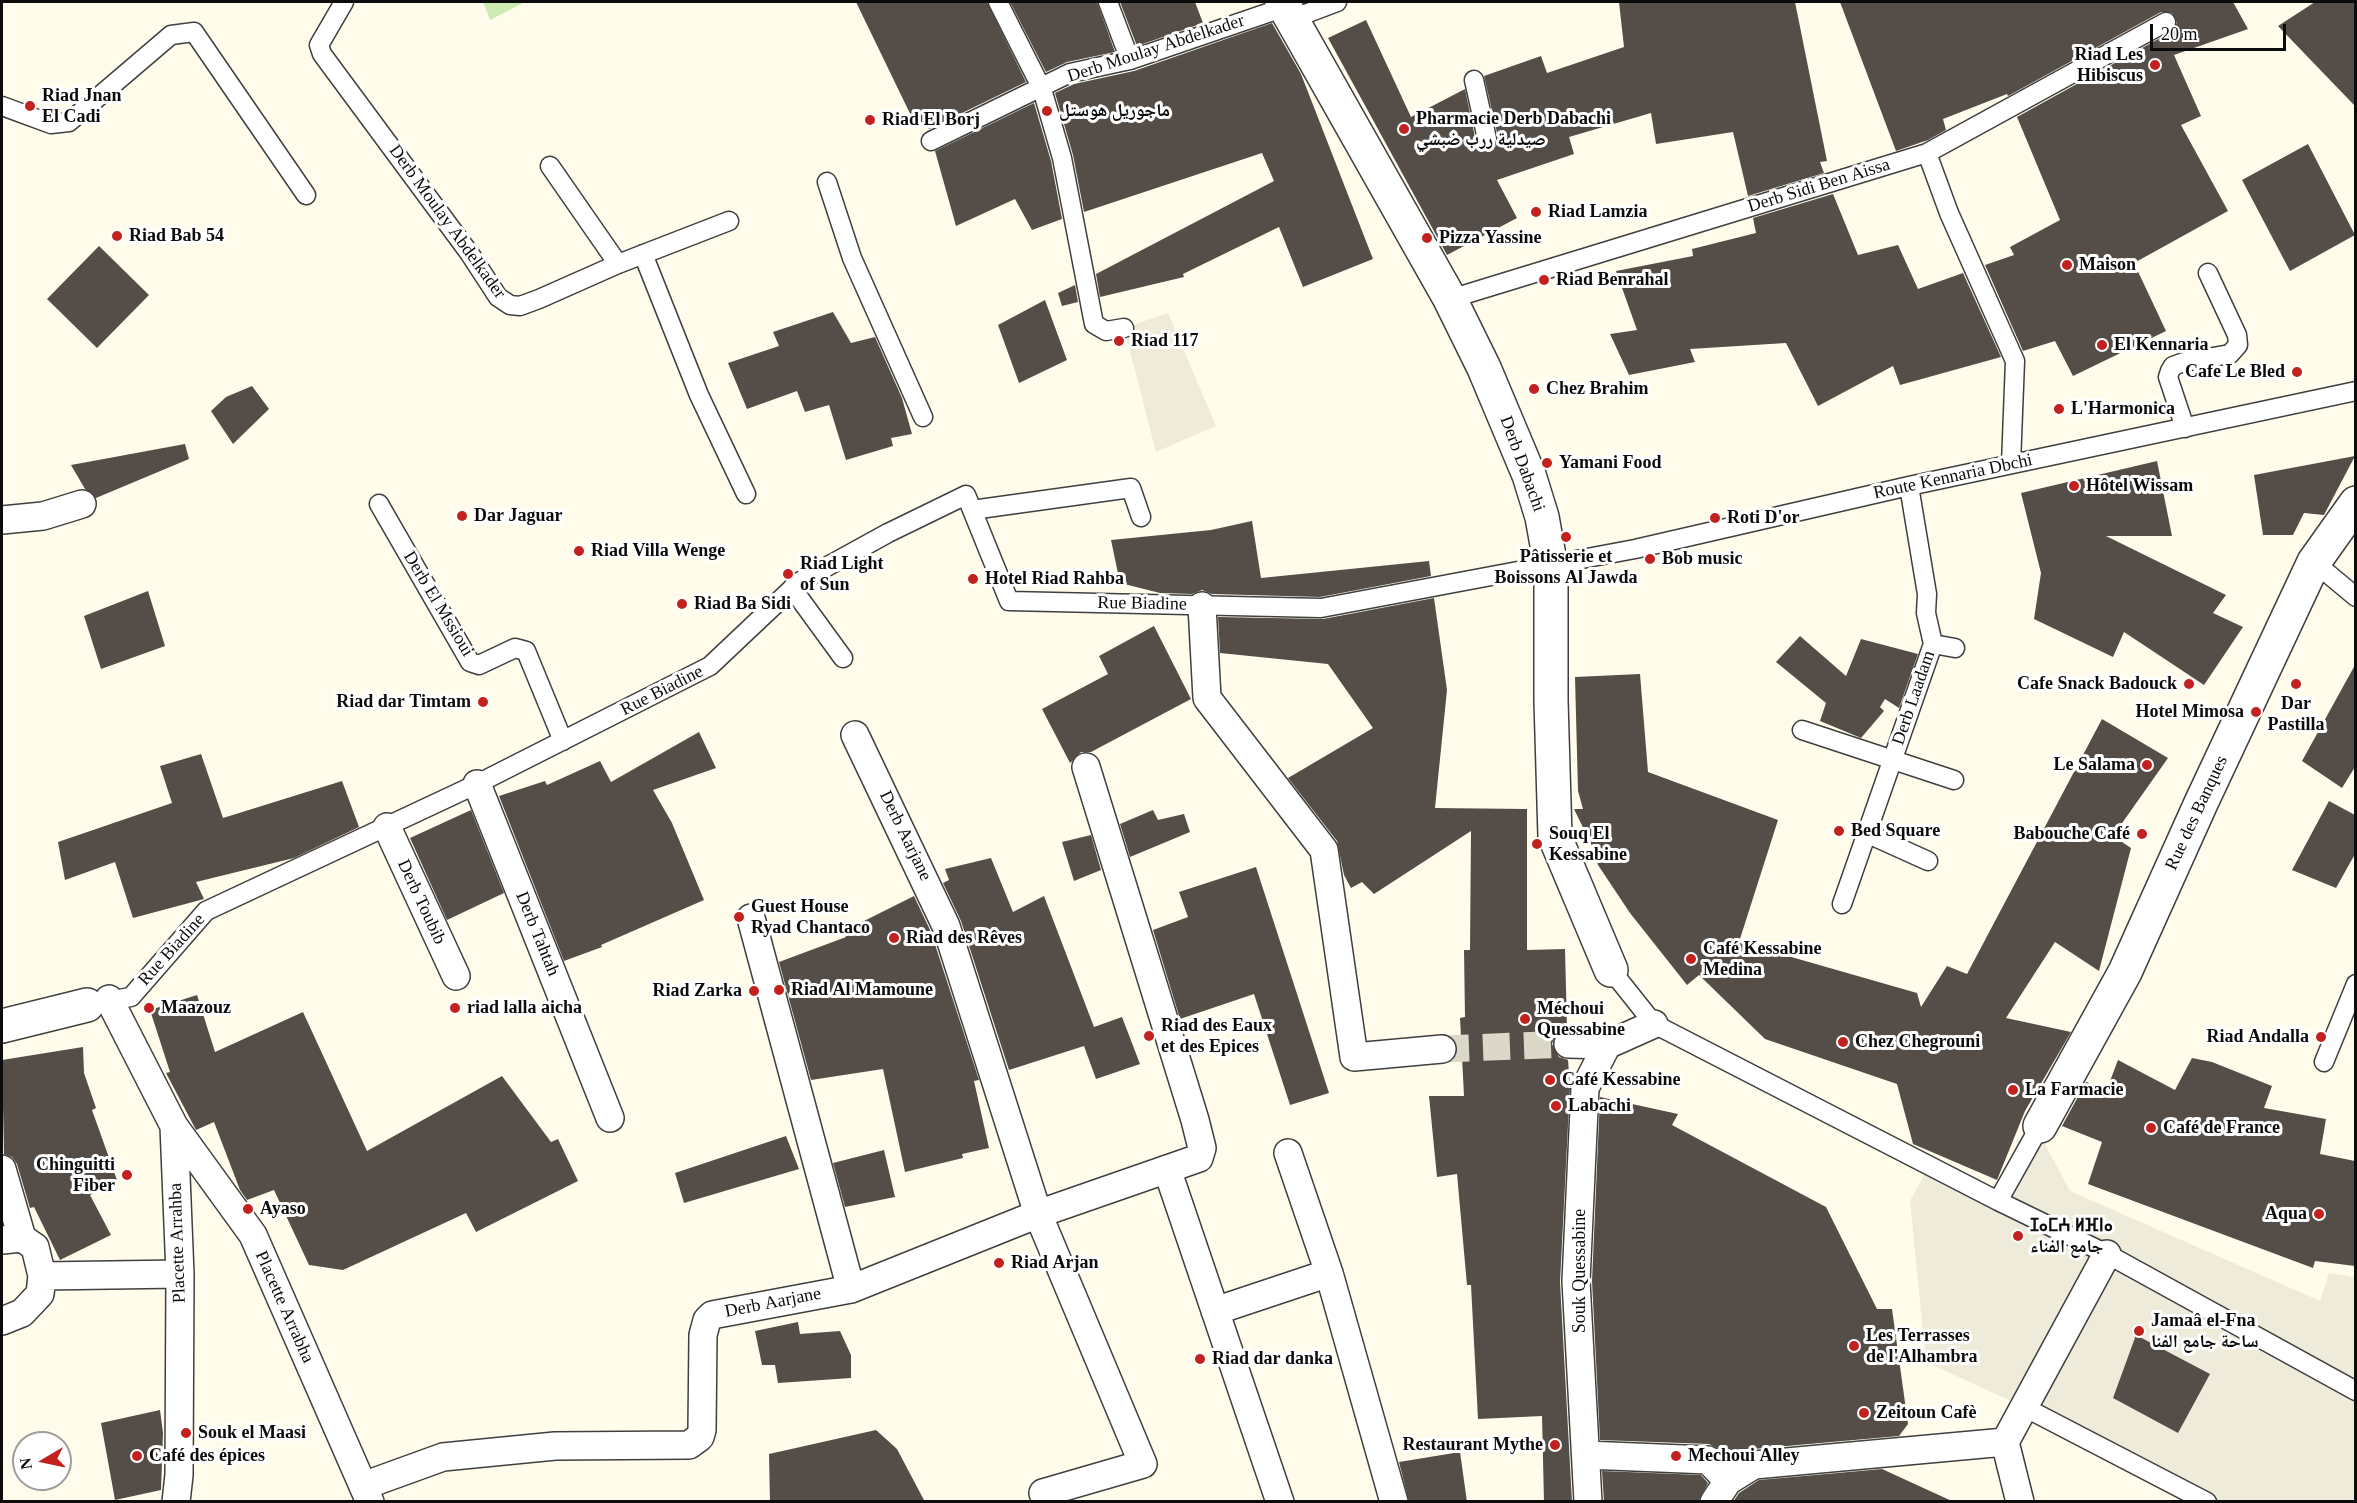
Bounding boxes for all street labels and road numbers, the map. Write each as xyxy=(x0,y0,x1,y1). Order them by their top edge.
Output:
street label: Derb Moulay Abdelkader xyxy=(1065,10,1247,88)
street label: Derb Moulay Abdelkader xyxy=(384,141,510,303)
street label: Derb Sidi Ben Aissa xyxy=(1745,154,1893,218)
street label: Derb Dabachi xyxy=(1495,413,1549,515)
street label: Route Kennaria Dbchi xyxy=(1872,450,2034,504)
street label: Derb El Mssioui xyxy=(398,547,478,661)
street label: Rue Biadine xyxy=(1097,592,1187,616)
street label: Derb Laadam xyxy=(1888,648,1940,748)
street label: Rue Biadine xyxy=(617,661,707,721)
street label: Rue des Banques xyxy=(2161,752,2233,874)
street label: Derb Aarjane xyxy=(874,787,936,885)
street label: Derb Toubib xyxy=(392,856,450,948)
street label: Derb Tahtah xyxy=(510,889,564,979)
street label: Rue Biadine xyxy=(134,910,210,990)
street label: Placette Arrahba xyxy=(165,1182,191,1304)
street label: Souk Quessabine xyxy=(1569,1209,1591,1333)
street label: Placette Arrabha xyxy=(250,1248,318,1366)
street label: Derb Aarjane xyxy=(723,1283,823,1323)

